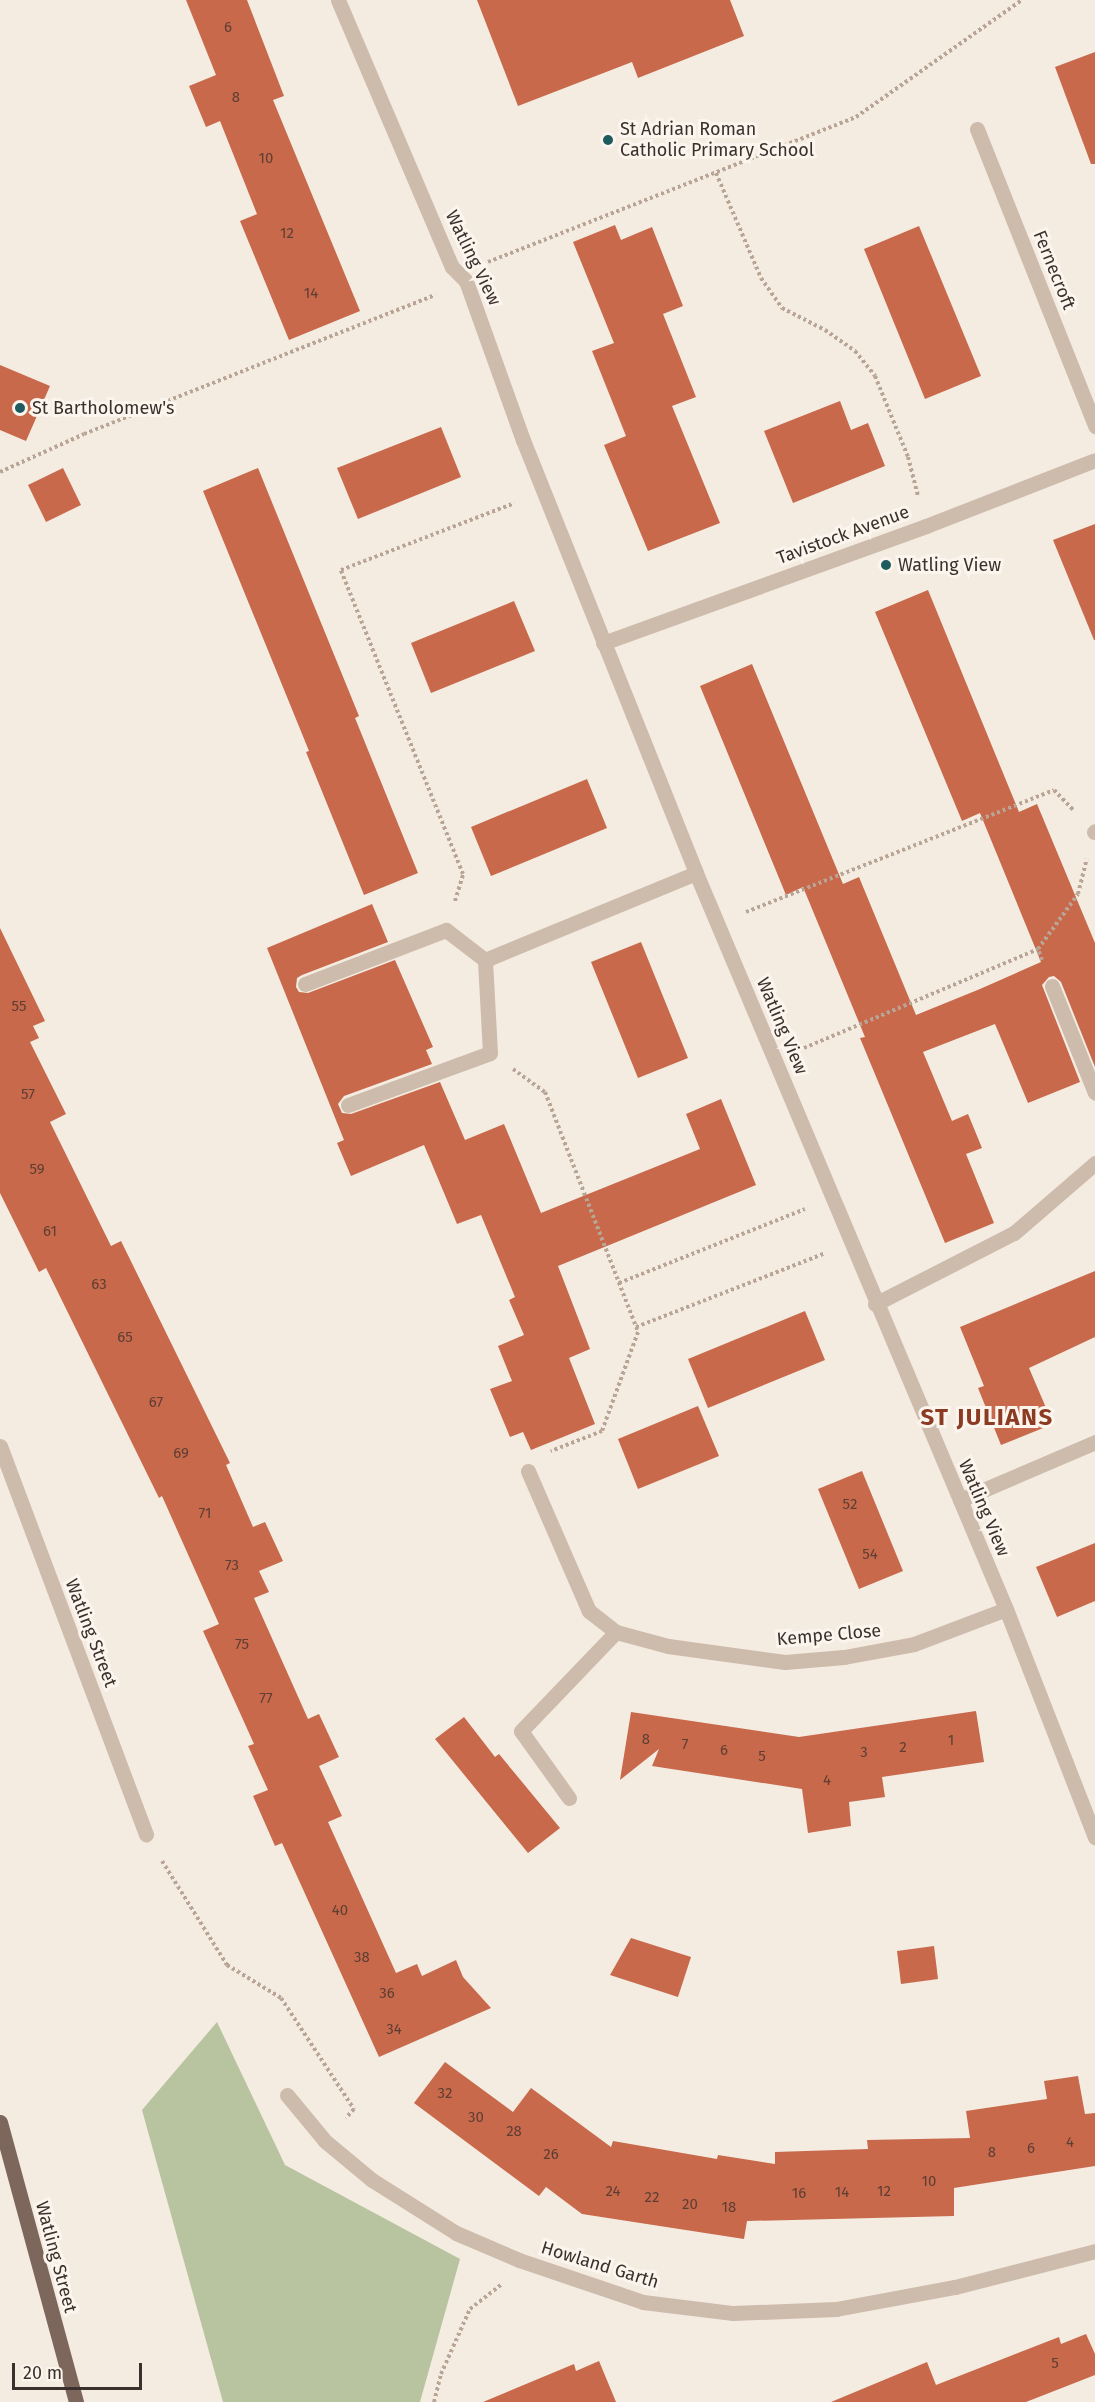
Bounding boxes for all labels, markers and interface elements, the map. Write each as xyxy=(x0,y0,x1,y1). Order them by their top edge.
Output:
house number: 6 xyxy=(224,19,232,37)
house number: 8 xyxy=(232,89,240,107)
place label: St Adrian Roman Catholic Primary School xyxy=(620,119,814,162)
marker: St Adrian Roman Catholic Primary School xyxy=(601,133,615,147)
house number: 10 xyxy=(259,150,273,168)
street label: Watling View xyxy=(441,207,505,309)
house number: 12 xyxy=(280,225,294,243)
street label: Fernecroft xyxy=(1028,227,1080,313)
house number: 14 xyxy=(304,285,318,303)
place label: St Bartholomew's xyxy=(32,397,174,419)
marker: St Bartholomew's xyxy=(13,401,27,415)
street label: Tavistock Avenue xyxy=(774,501,912,569)
place label: Watling View xyxy=(898,554,1001,576)
marker: Watling View xyxy=(879,558,893,572)
street label: Watling View xyxy=(752,974,812,1078)
house number: 55 xyxy=(12,998,26,1016)
house number: 57 xyxy=(21,1086,35,1104)
house number: 59 xyxy=(29,1161,45,1179)
house number: 61 xyxy=(43,1223,57,1241)
house number: 63 xyxy=(91,1276,107,1294)
house number: 65 xyxy=(117,1329,133,1347)
house number: 67 xyxy=(149,1394,163,1412)
district label: ST JULIANS xyxy=(920,1404,1054,1432)
house number: 69 xyxy=(173,1445,189,1463)
street label: Watling View xyxy=(954,1456,1014,1560)
house number: 52 xyxy=(843,1496,857,1514)
house number: 71 xyxy=(199,1505,211,1523)
house number: 54 xyxy=(862,1546,878,1564)
house number: 73 xyxy=(225,1557,239,1575)
street label: Watling Street xyxy=(60,1576,122,1690)
street label: Kempe Close xyxy=(776,1620,882,1650)
house number: 75 xyxy=(235,1636,249,1654)
house number: 77 xyxy=(259,1690,273,1708)
house number: 8 xyxy=(642,1731,650,1749)
house number: 1 xyxy=(948,1732,954,1750)
house number: 7 xyxy=(682,1736,688,1754)
house number: 2 xyxy=(899,1739,907,1757)
house number: 6 xyxy=(720,1742,728,1760)
house number: 3 xyxy=(860,1744,868,1762)
house number: 5 xyxy=(758,1748,766,1766)
house number: 4 xyxy=(823,1772,831,1790)
house number: 40 xyxy=(332,1902,348,1920)
house number: 38 xyxy=(354,1949,370,1967)
house number: 36 xyxy=(379,1985,395,2003)
house number: 34 xyxy=(386,2021,402,2039)
house number: 32 xyxy=(438,2085,452,2103)
house number: 30 xyxy=(468,2109,484,2127)
house number: 28 xyxy=(506,2123,522,2141)
house number: 4 xyxy=(1066,2134,1074,2152)
house number: 6 xyxy=(1027,2140,1035,2158)
house number: 8 xyxy=(988,2144,996,2162)
house number: 26 xyxy=(543,2146,559,2164)
house number: 10 xyxy=(922,2173,936,2191)
house number: 24 xyxy=(606,2183,620,2201)
house number: 12 xyxy=(877,2183,891,2201)
house number: 14 xyxy=(835,2184,849,2202)
house number: 16 xyxy=(792,2185,806,2203)
house number: 22 xyxy=(645,2189,659,2207)
house number: 20 xyxy=(682,2196,698,2214)
street label: Watling Street xyxy=(31,2199,81,2315)
house number: 18 xyxy=(722,2199,736,2217)
street label: Howland Garth xyxy=(539,2237,661,2293)
scale bar xyxy=(15,2351,146,2389)
house number: 5 xyxy=(1051,2355,1059,2373)
text: 20 m xyxy=(23,2362,62,2384)

